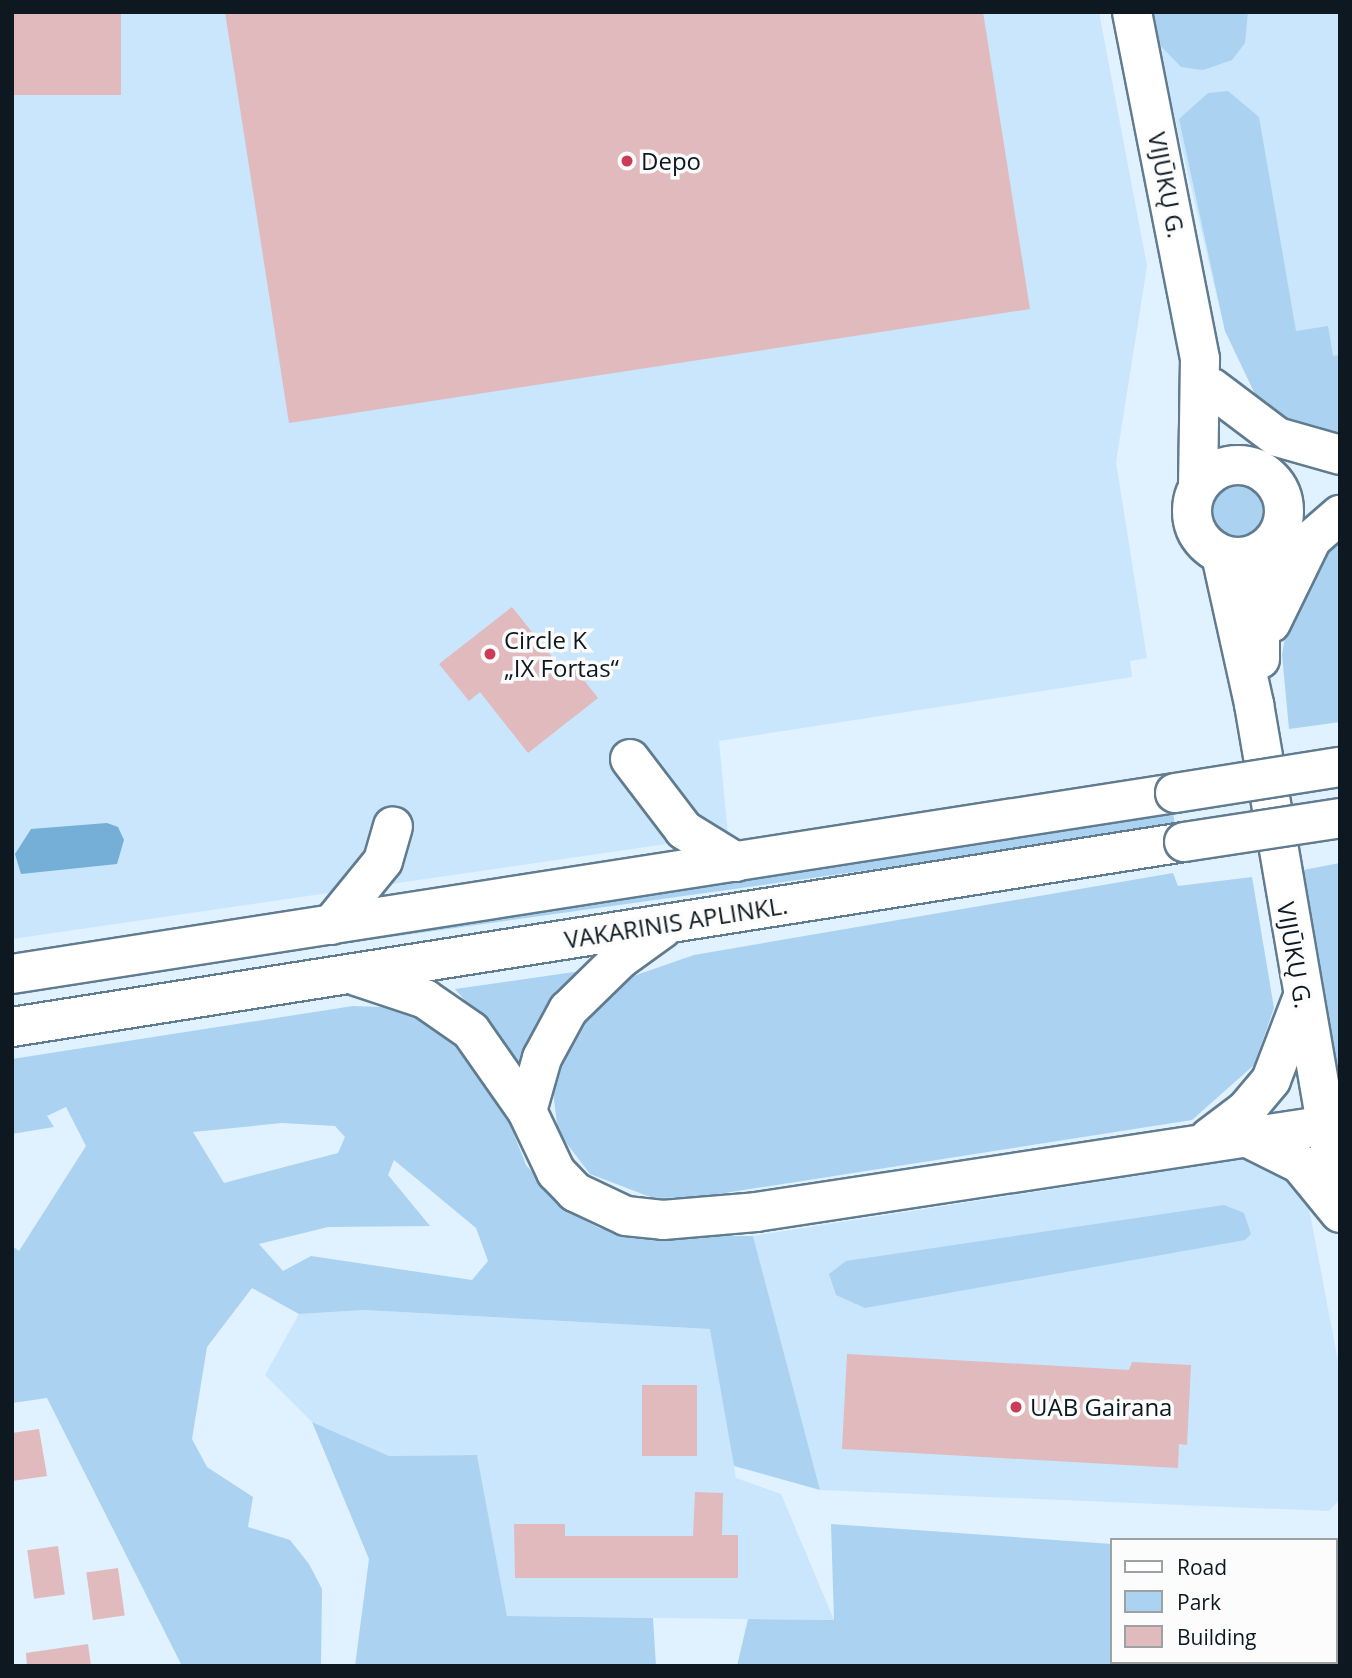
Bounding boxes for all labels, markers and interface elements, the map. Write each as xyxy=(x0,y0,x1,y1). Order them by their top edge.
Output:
street label: VIJŪKŲ G. xyxy=(1143,130,1191,240)
place label: Depo xyxy=(641,147,701,175)
marker: Depo xyxy=(619,153,635,169)
place label: Circle K „IX Fortas“ xyxy=(504,626,619,682)
marker: Circle K „IX Fortas“ xyxy=(482,646,498,662)
street label: VAKARINIS APLINKL. xyxy=(562,890,790,954)
street label: VIJŪKŲ G. xyxy=(1272,900,1318,1010)
place label: UAB Gairana xyxy=(1030,1393,1172,1421)
marker: UAB Gairana xyxy=(1008,1399,1024,1415)
legend xyxy=(1110,1538,1338,1664)
text: Road xyxy=(1177,1553,1227,1581)
text: Park xyxy=(1177,1588,1221,1616)
text: Building xyxy=(1177,1623,1256,1651)

